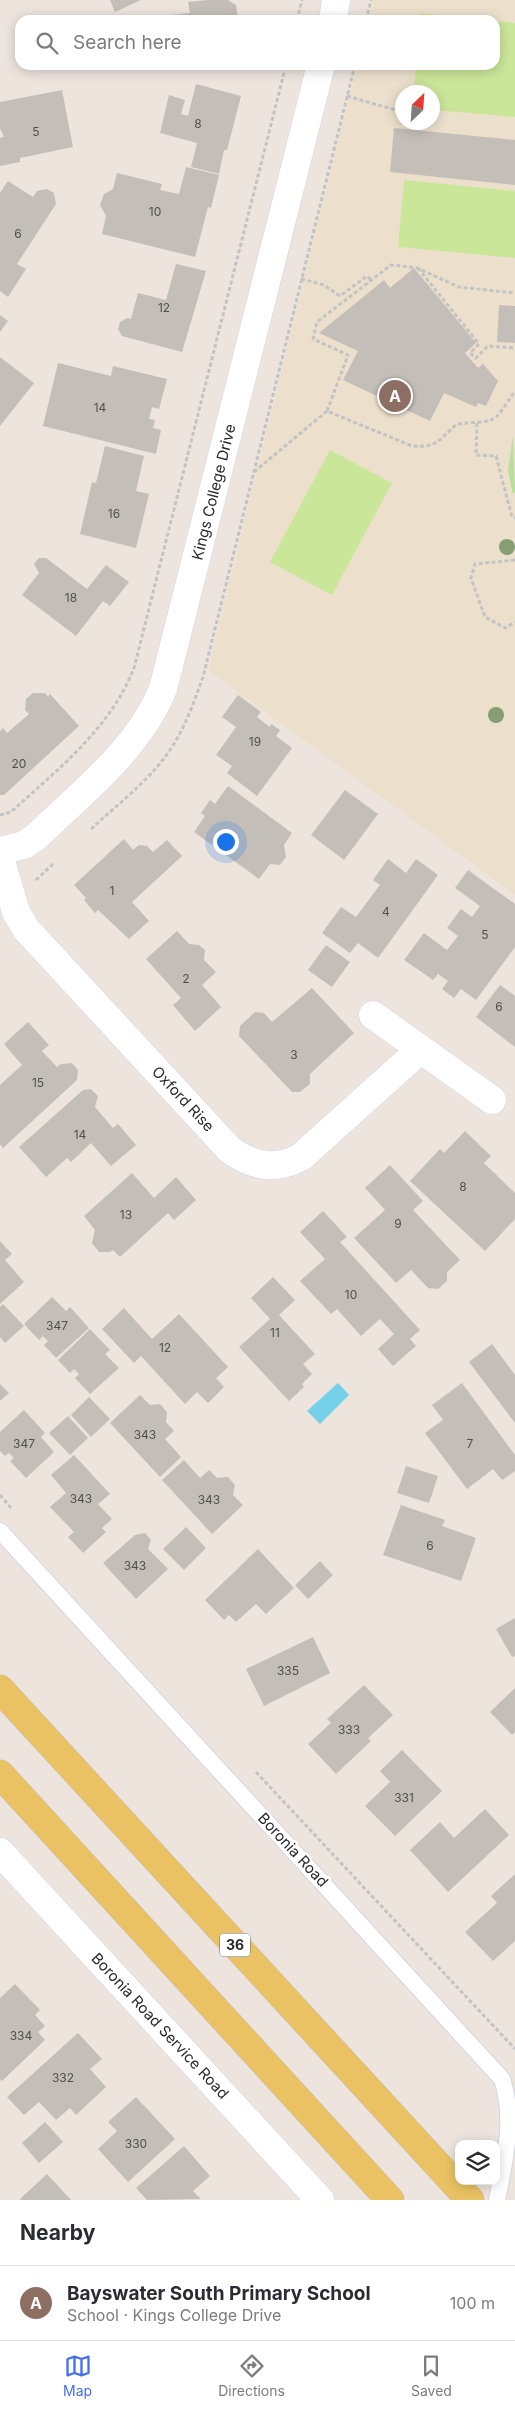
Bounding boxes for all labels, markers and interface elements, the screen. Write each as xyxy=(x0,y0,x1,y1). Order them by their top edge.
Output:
search box xyxy=(15,15,500,70)
icon: search xyxy=(33,29,61,57)
text: Search here xyxy=(73,31,182,54)
north arrow xyxy=(395,85,440,130)
house number: 8 xyxy=(194,116,202,131)
house number: 5 xyxy=(32,124,40,139)
house number: 10 xyxy=(149,204,161,219)
house number: 6 xyxy=(14,226,22,241)
house number: 12 xyxy=(158,300,170,315)
pin: A xyxy=(379,377,411,415)
house number: 14 xyxy=(94,400,107,415)
street label: Kings College Drive xyxy=(187,422,240,562)
house number: 16 xyxy=(108,506,120,521)
house number: 18 xyxy=(65,590,77,605)
house number: 19 xyxy=(249,734,261,749)
house number: 20 xyxy=(12,756,26,771)
your location xyxy=(213,829,239,855)
house number: 1 xyxy=(110,883,114,898)
house number: 4 xyxy=(382,904,390,919)
house number: 5 xyxy=(481,927,489,942)
house number: 2 xyxy=(182,971,190,986)
house number: 6 xyxy=(495,999,503,1014)
house number: 3 xyxy=(290,1047,298,1062)
street label: Oxford Rise xyxy=(148,1062,219,1135)
house number: 15 xyxy=(32,1075,44,1090)
house number: 14 xyxy=(74,1127,87,1142)
house number: 8 xyxy=(459,1179,467,1194)
house number: 13 xyxy=(120,1207,132,1222)
house number: 9 xyxy=(394,1216,402,1231)
house number: 10 xyxy=(345,1287,357,1302)
house number: 347 xyxy=(46,1318,68,1333)
house number: 11 xyxy=(270,1325,280,1340)
house number: 12 xyxy=(159,1340,171,1355)
house number: 343 xyxy=(134,1427,156,1442)
house number: 347 xyxy=(13,1436,35,1451)
house number: 7 xyxy=(467,1436,474,1451)
house number: 343 xyxy=(70,1491,92,1506)
house number: 343 xyxy=(198,1492,220,1507)
house number: 6 xyxy=(426,1538,434,1553)
house number: 343 xyxy=(124,1558,146,1573)
house number: 335 xyxy=(277,1663,299,1678)
house number: 333 xyxy=(338,1722,360,1737)
house number: 331 xyxy=(394,1790,414,1805)
street label: Boronia Road xyxy=(254,1809,333,1891)
road number: 36 xyxy=(220,1934,250,1956)
street label: Boronia Road Service Road xyxy=(88,1949,233,2103)
house number: 334 xyxy=(10,2028,33,2043)
house number: 332 xyxy=(52,2070,74,2085)
house number: 330 xyxy=(125,2136,147,2151)
map controls xyxy=(455,2140,500,2185)
button: layers xyxy=(455,2140,500,2185)
text: Nearby xyxy=(20,2220,95,2245)
text: Bayswater South Primary School xyxy=(67,2282,371,2305)
text: A xyxy=(30,2293,42,2313)
text: 100 m xyxy=(450,2293,495,2313)
text: School · Kings College Drive xyxy=(67,2305,281,2325)
tab: Map xyxy=(63,2352,92,2399)
tab: Directions xyxy=(218,2352,285,2399)
tab: Saved xyxy=(411,2352,452,2399)

